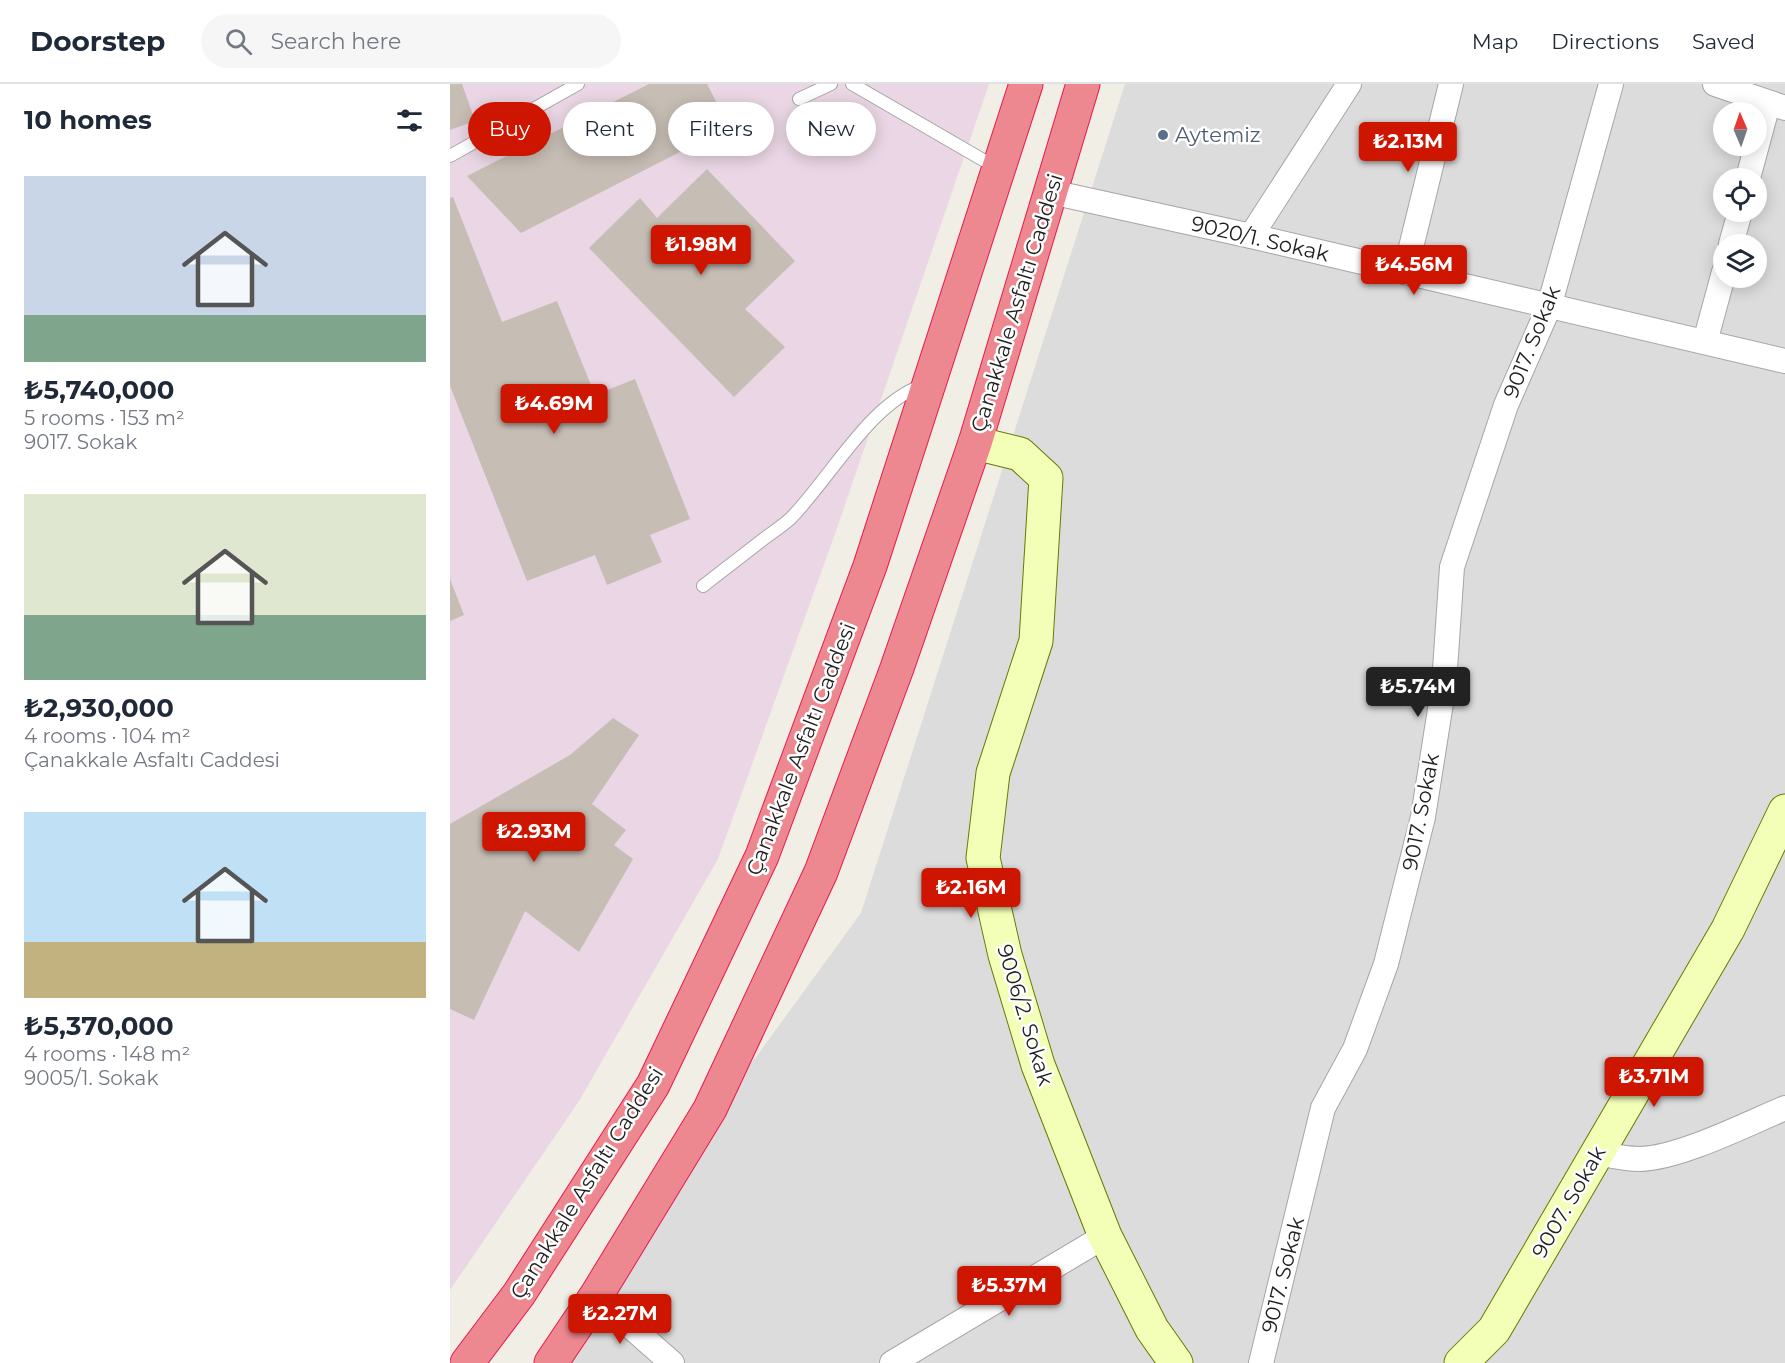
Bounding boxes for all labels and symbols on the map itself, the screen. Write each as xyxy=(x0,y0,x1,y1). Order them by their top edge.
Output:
north arrow xyxy=(1713,102,1767,156)
place label: Aytemiz xyxy=(1175,122,1261,147)
pin: ₺2.13M xyxy=(1359,122,1457,173)
marker: Aytemiz xyxy=(1156,128,1170,142)
street label: Çanakkale Asfaltı Caddesi xyxy=(965,171,1068,435)
street label: 9020/1. Sokak xyxy=(1189,211,1332,267)
pin: ₺1.98M xyxy=(652,225,750,276)
pin: ₺4.56M xyxy=(1365,245,1463,296)
street label: 9017. Sokak xyxy=(1498,282,1566,402)
pin: ₺4.69M xyxy=(505,384,603,435)
street label: Çanakkale Asfaltı Caddesi xyxy=(741,619,860,879)
pin: ₺5.74M xyxy=(1369,667,1467,718)
street label: 9017. Sokak xyxy=(1397,751,1444,873)
pin: ₺2.93M xyxy=(485,812,583,863)
pin: ₺2.16M xyxy=(922,868,1020,919)
street label: 9006/2. Sokak xyxy=(992,941,1059,1089)
pin: ₺3.71M xyxy=(1605,1057,1703,1108)
street label: Çanakkale Asfaltı Caddesi xyxy=(505,1062,668,1303)
street label: 9007. Sokak xyxy=(1526,1141,1611,1262)
street label: 9017. Sokak xyxy=(1256,1214,1309,1336)
pin: ₺5.37M xyxy=(960,1266,1058,1317)
pin: ₺2.27M xyxy=(571,1294,669,1345)

